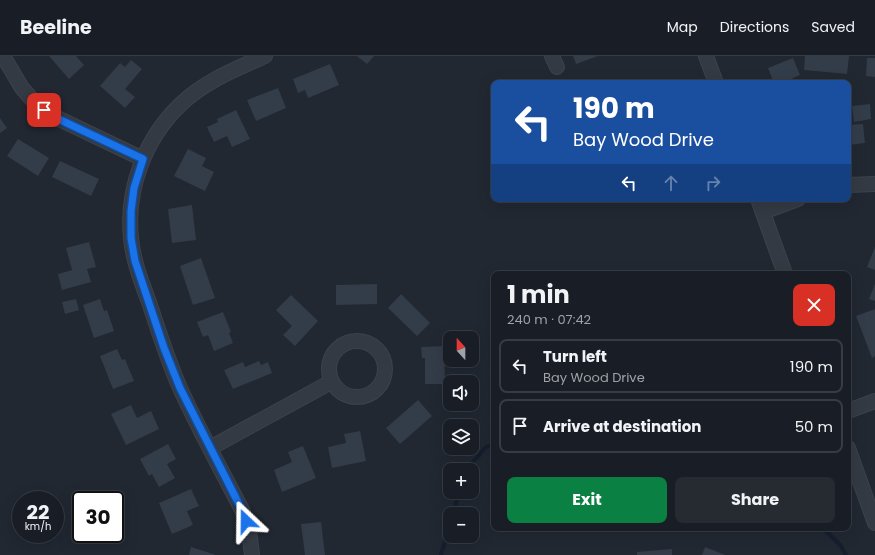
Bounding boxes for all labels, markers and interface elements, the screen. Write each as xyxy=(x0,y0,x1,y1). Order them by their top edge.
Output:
text: Beeline xyxy=(20,14,92,41)
text: Map xyxy=(667,17,698,37)
text: Directions xyxy=(720,17,789,37)
text: Saved xyxy=(811,17,855,37)
text: 190 m xyxy=(573,89,655,128)
pin xyxy=(27,93,61,127)
icon: left xyxy=(507,96,559,148)
icon: arrive xyxy=(33,99,55,121)
text: Bay Wood Drive xyxy=(573,127,714,152)
icon: left xyxy=(618,172,640,194)
icon: ahead xyxy=(660,172,682,194)
icon: right xyxy=(702,172,724,194)
text: 1 min xyxy=(507,278,570,311)
button: close xyxy=(793,284,835,326)
text: 240 m · 07:42 xyxy=(507,310,591,329)
north arrow xyxy=(443,331,479,367)
map controls xyxy=(443,331,479,543)
text: Turn left xyxy=(543,346,607,367)
icon: left xyxy=(509,355,531,377)
text: 190 m xyxy=(790,356,833,377)
text: Bay Wood Drive xyxy=(543,368,645,387)
button: sound xyxy=(443,375,479,411)
icon: arrive xyxy=(509,415,531,437)
text: Arrive at destination xyxy=(543,416,701,437)
text: 50 m xyxy=(795,416,833,437)
button: layers xyxy=(443,419,479,455)
button: + xyxy=(443,463,479,499)
button: Exit xyxy=(507,477,667,523)
button: Share xyxy=(675,477,835,523)
speed limit sign: 30 xyxy=(72,491,124,543)
text: 22 xyxy=(27,498,49,526)
position arrow xyxy=(225,500,267,542)
button: − xyxy=(443,507,479,543)
text: km/h xyxy=(25,519,51,534)

